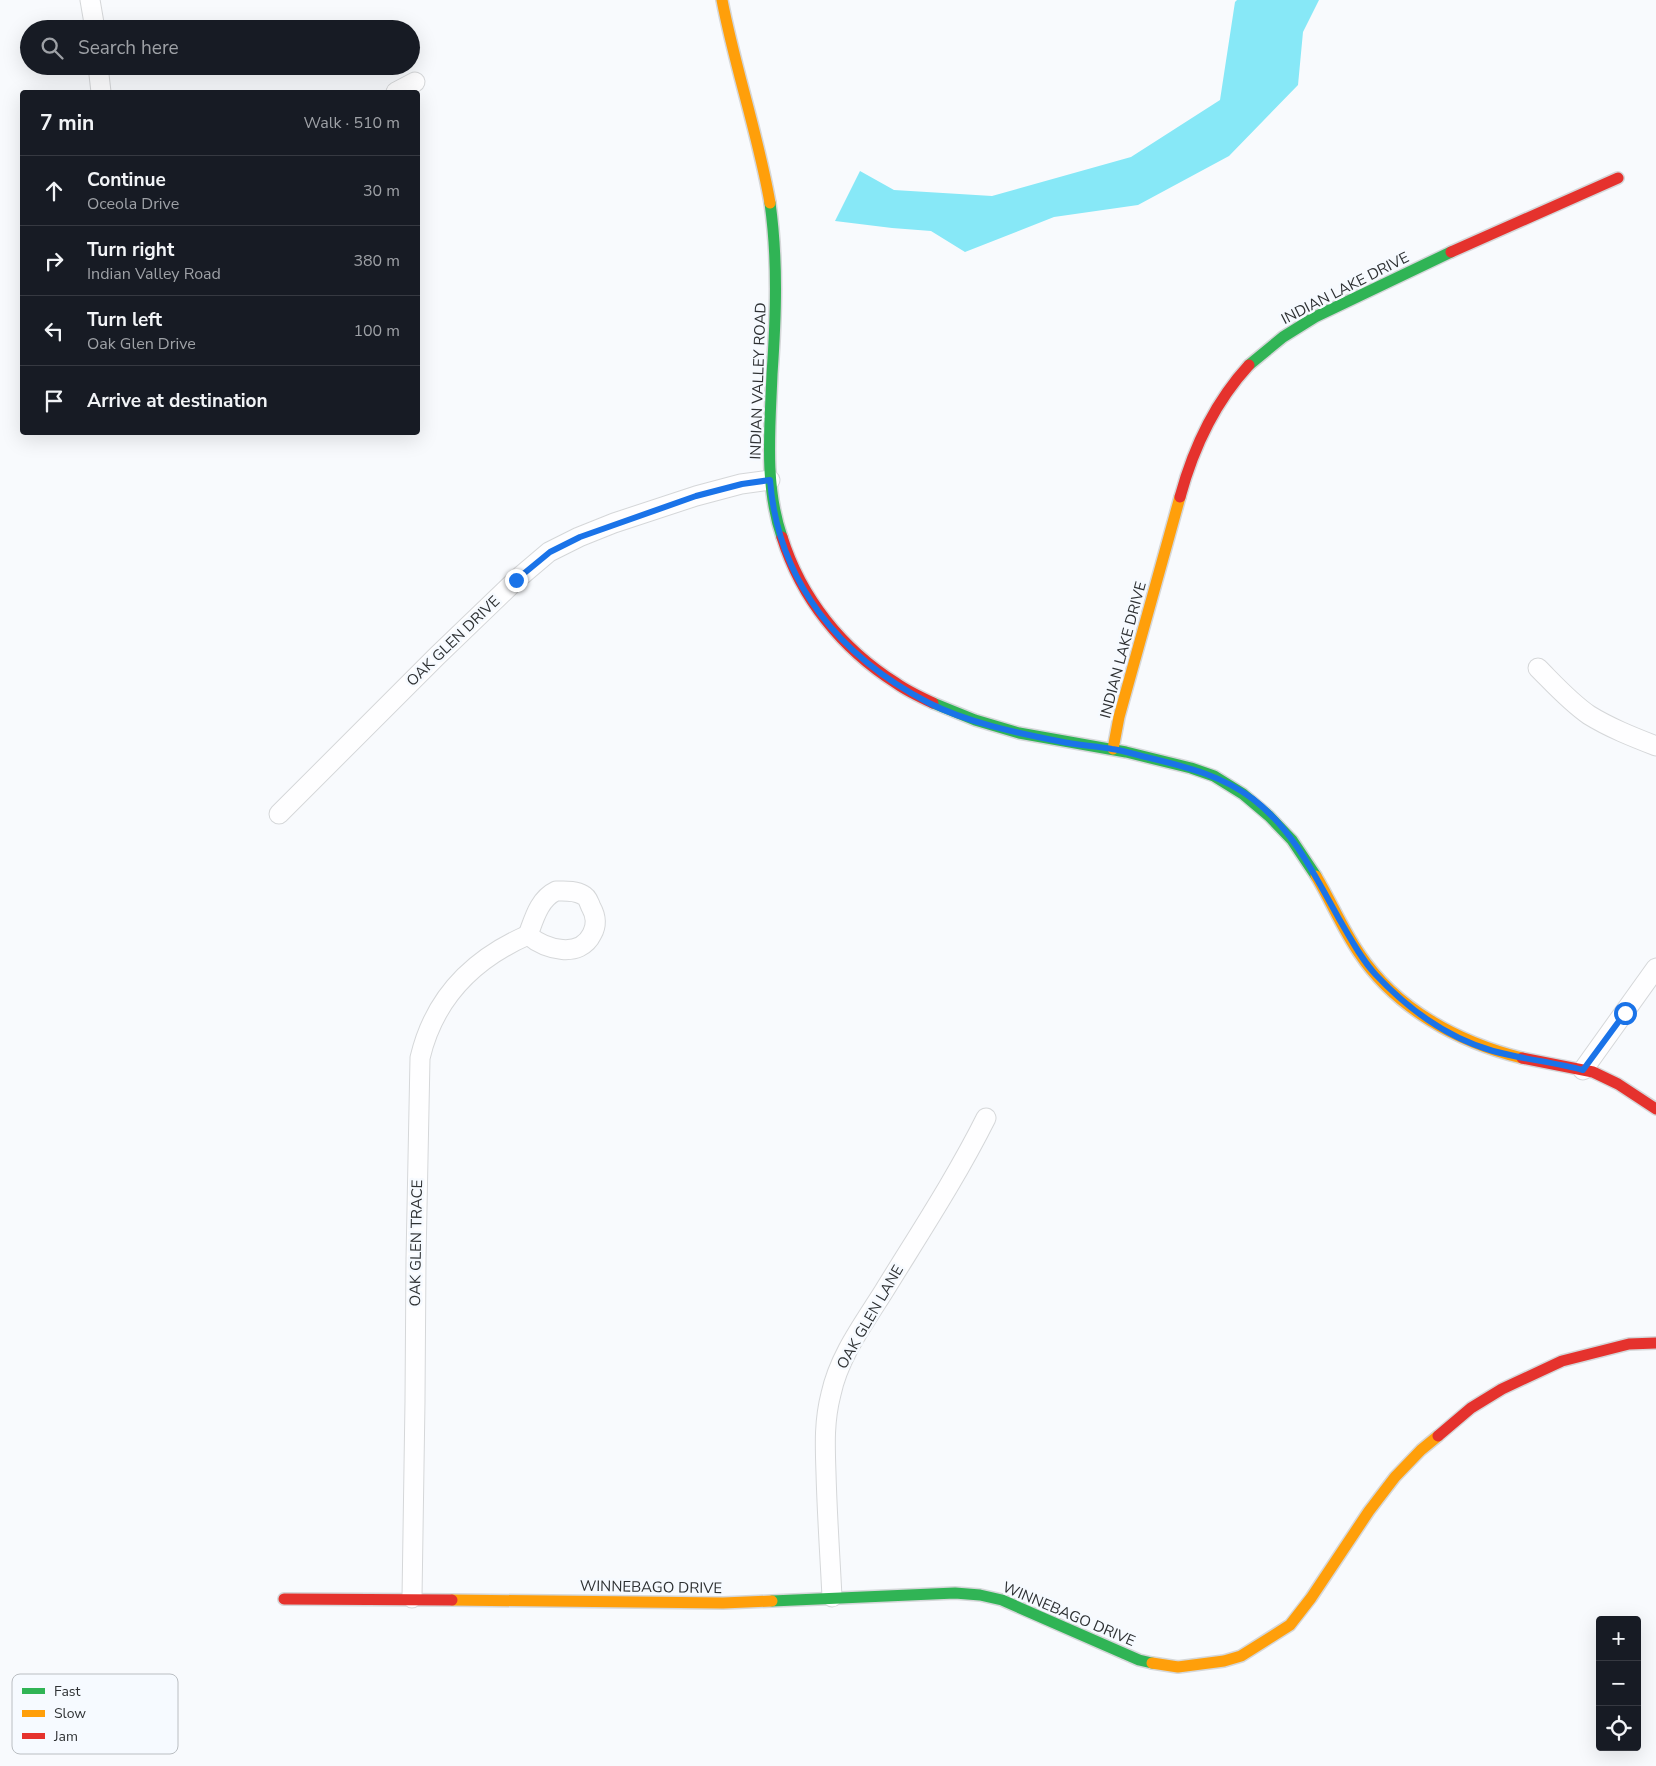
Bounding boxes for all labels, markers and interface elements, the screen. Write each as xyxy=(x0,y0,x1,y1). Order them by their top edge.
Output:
search box xyxy=(20,20,420,75)
icon: search xyxy=(38,34,66,62)
text: Search here xyxy=(78,35,179,61)
text: 7 min xyxy=(40,109,94,137)
text: Walk · 510 m xyxy=(304,112,400,134)
text: Continue xyxy=(87,167,166,193)
icon: ahead xyxy=(40,177,68,205)
text: 30 m xyxy=(363,180,400,202)
text: Oceola Drive xyxy=(87,193,179,215)
text: Turn right xyxy=(87,237,174,263)
icon: right xyxy=(40,247,68,275)
street label: INDIAN LAKE DRIVE xyxy=(1278,247,1412,329)
text: 380 m xyxy=(353,250,400,272)
text: Indian Valley Road xyxy=(87,263,221,285)
street label: INDIAN VALLEY ROAD xyxy=(745,302,771,460)
text: Turn left xyxy=(87,307,162,333)
icon: left xyxy=(40,317,68,345)
text: 100 m xyxy=(353,320,400,342)
text: Oak Glen Drive xyxy=(87,333,196,355)
icon: arrive xyxy=(40,387,68,415)
text: Arrive at destination xyxy=(87,388,268,414)
route end xyxy=(505,569,528,592)
street label: INDIAN LAKE DRIVE xyxy=(1095,579,1151,721)
street label: OAK GLEN DRIVE xyxy=(402,591,504,691)
route start xyxy=(1614,1002,1637,1025)
street label: OAK GLEN TRACE xyxy=(405,1179,427,1307)
street label: OAK GLEN LANE xyxy=(832,1261,908,1373)
street label: WINNEBAGO DRIVE xyxy=(580,1576,722,1598)
street label: WINNEBAGO DRIVE xyxy=(1000,1577,1138,1651)
map controls xyxy=(1596,1616,1641,1751)
button: + xyxy=(1596,1616,1641,1661)
button: − xyxy=(1596,1661,1641,1706)
legend xyxy=(12,1674,178,1754)
text: Fast xyxy=(54,1682,80,1701)
text: Slow xyxy=(54,1704,86,1723)
button: locate xyxy=(1596,1706,1641,1751)
text: Jam xyxy=(53,1727,78,1746)

